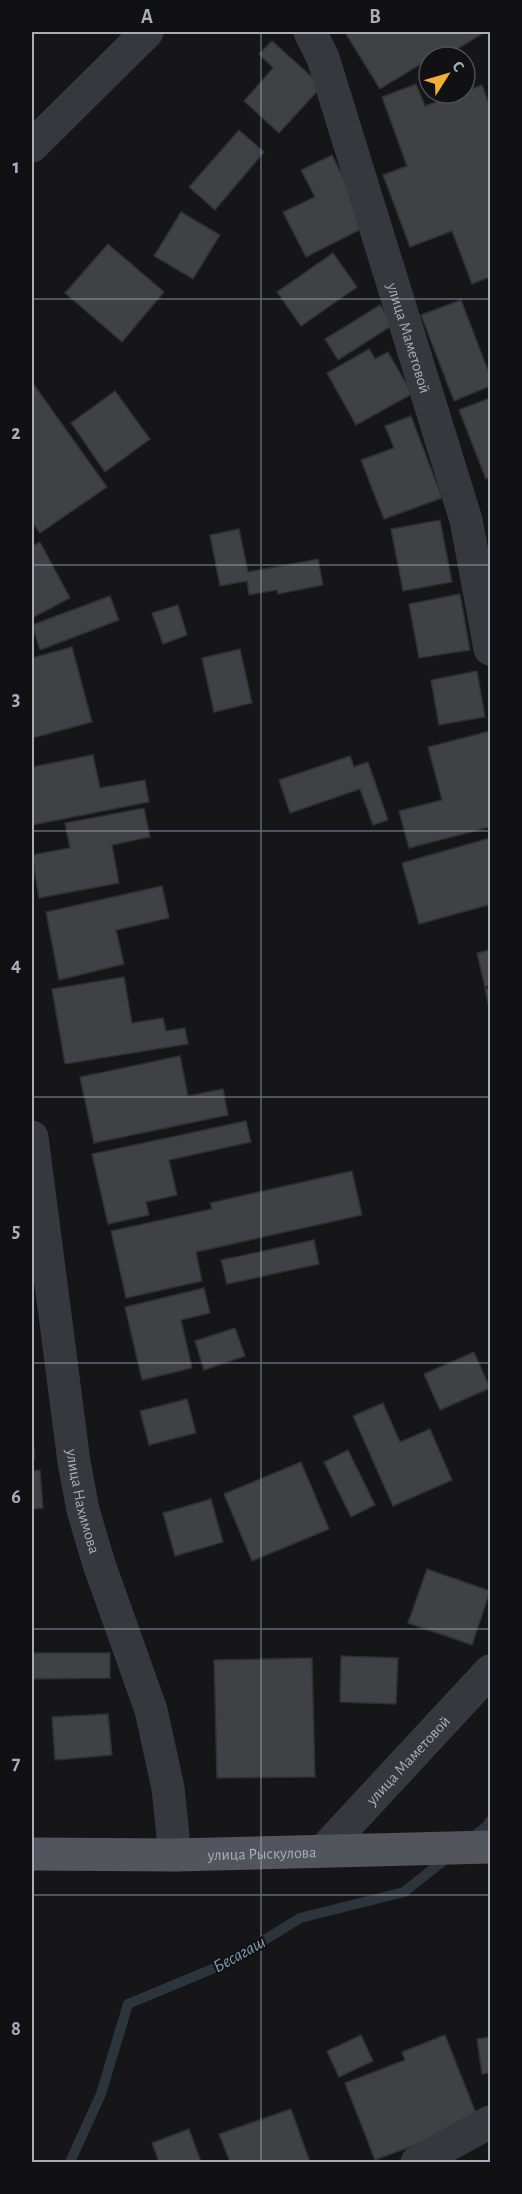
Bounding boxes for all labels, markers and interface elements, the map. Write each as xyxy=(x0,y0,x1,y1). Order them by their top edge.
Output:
text: A xyxy=(141,7,153,27)
text: B xyxy=(369,7,381,27)
north arrow xyxy=(417,45,477,105)
text: С xyxy=(449,58,467,75)
text: 1 xyxy=(12,157,20,177)
street label: улица Маметовой xyxy=(383,280,433,395)
text: 2 xyxy=(11,423,21,443)
text: 3 xyxy=(12,689,20,709)
text: 4 xyxy=(11,955,21,975)
text: 5 xyxy=(12,1221,20,1241)
street label: улица Нахимова xyxy=(62,1447,102,1556)
text: 6 xyxy=(11,1487,21,1507)
street label: улица Маметовой xyxy=(363,1713,453,1809)
text: 7 xyxy=(12,1753,21,1773)
street label: улица Рыскулова xyxy=(206,1844,317,1864)
water label: Бесагаш xyxy=(210,1933,269,1977)
text: 8 xyxy=(11,2019,21,2039)

